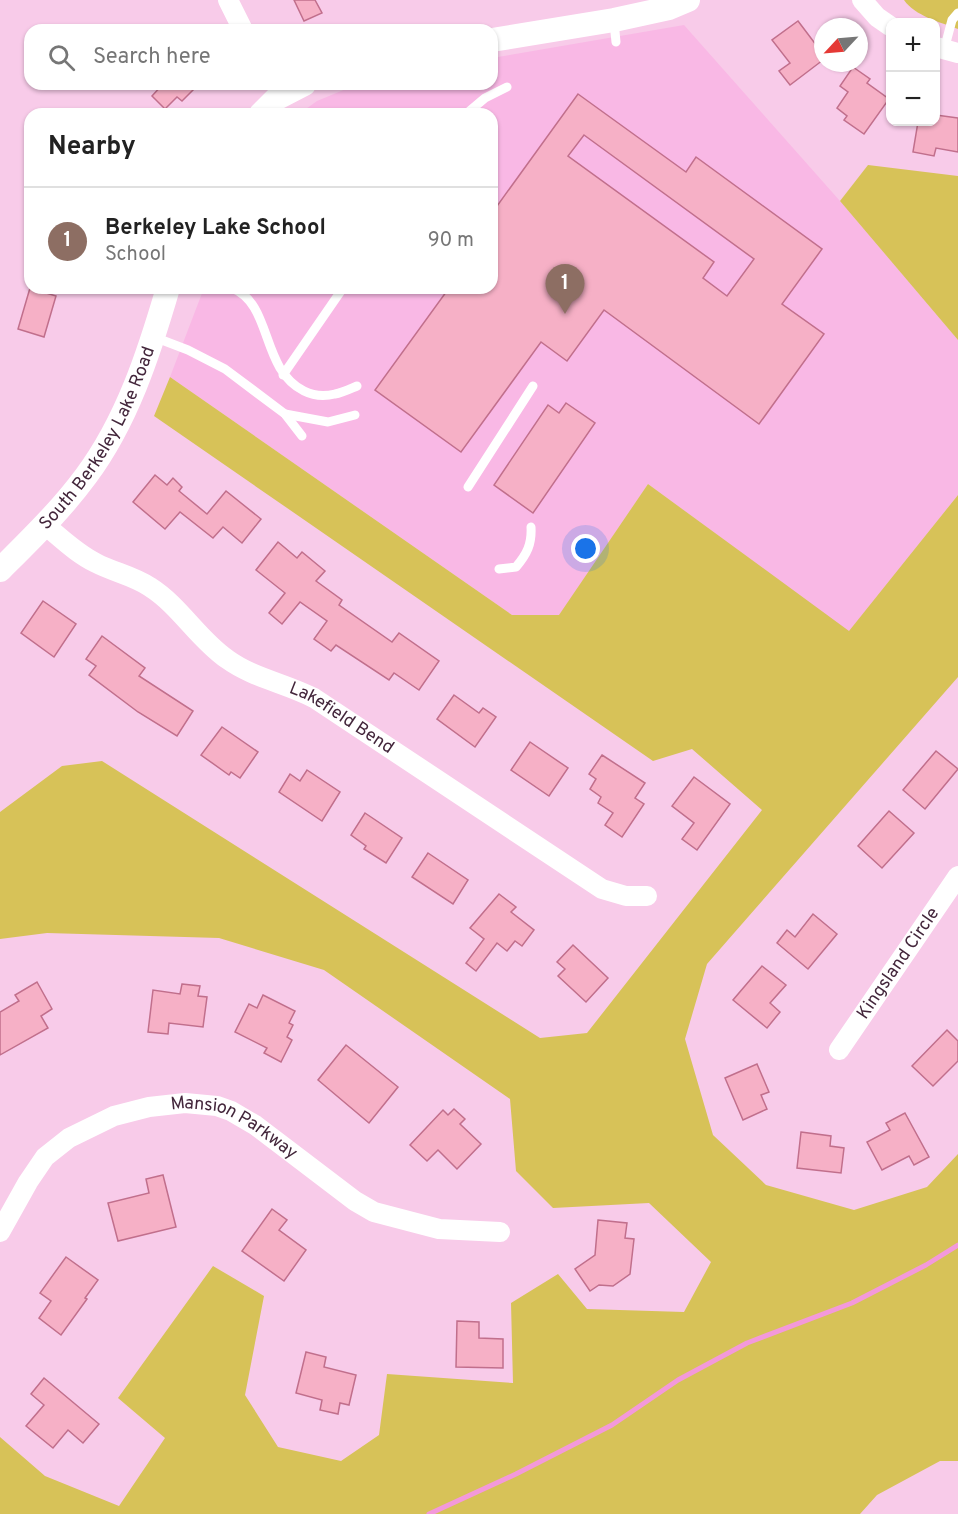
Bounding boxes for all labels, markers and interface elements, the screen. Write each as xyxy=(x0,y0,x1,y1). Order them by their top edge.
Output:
north arrow xyxy=(814,18,868,72)
map controls xyxy=(886,18,940,126)
button: + xyxy=(886,18,940,72)
search box xyxy=(24,24,498,90)
icon: search xyxy=(45,41,78,74)
text: Search here xyxy=(93,44,211,71)
button: − xyxy=(886,72,940,126)
text: Nearby xyxy=(48,131,136,164)
text: Berkeley Lake School xyxy=(105,215,326,242)
text: 1 xyxy=(64,228,72,254)
text: 90 m xyxy=(428,228,474,254)
text: School xyxy=(105,242,166,268)
pin: 1 xyxy=(546,264,584,314)
street label: South Berkeley Lake Road xyxy=(34,344,160,535)
your location xyxy=(571,534,600,563)
street label: Lakefield Bend xyxy=(286,677,398,759)
street label: Kingsland Circle xyxy=(852,903,945,1024)
street label: Mansion Parkway xyxy=(169,1092,302,1165)

